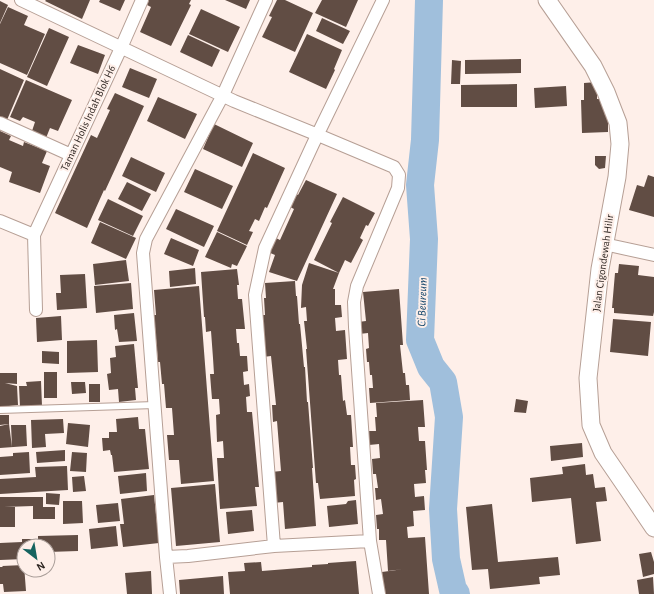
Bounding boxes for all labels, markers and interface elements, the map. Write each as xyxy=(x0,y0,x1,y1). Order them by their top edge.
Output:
street label: Taman Holis Indah Blok H6 xyxy=(59,63,117,173)
street label: Jalan Cigondewah Hilir xyxy=(591,213,615,312)
water label: Ci Beureum xyxy=(415,277,429,327)
north arrow xyxy=(16,538,56,578)
text: N xyxy=(35,559,47,573)

